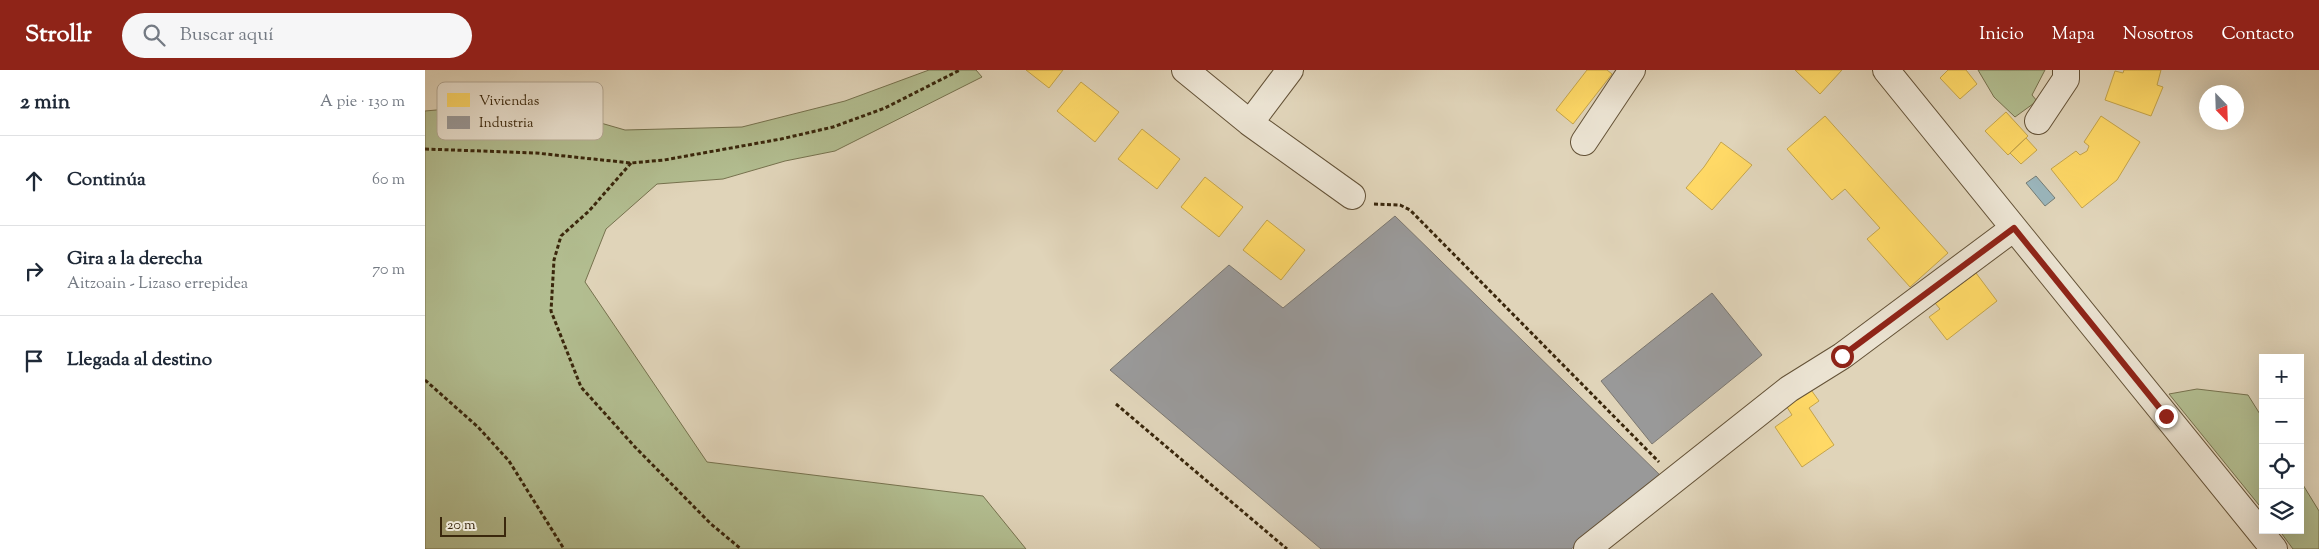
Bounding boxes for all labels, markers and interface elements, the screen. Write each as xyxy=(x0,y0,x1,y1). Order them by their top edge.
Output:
search box xyxy=(122,13,472,58)
text: Strollr xyxy=(25,18,92,52)
icon: search xyxy=(140,21,168,49)
text: Buscar aquí xyxy=(180,22,274,49)
text: Inicio xyxy=(1979,22,2024,48)
text: Mapa xyxy=(2052,22,2095,48)
text: Nosotros xyxy=(2123,22,2193,48)
text: Contacto xyxy=(2221,22,2294,48)
legend xyxy=(437,82,603,140)
north arrow xyxy=(2199,85,2244,130)
text: 2 min xyxy=(20,88,70,118)
text: A pie · 130 m xyxy=(320,91,405,114)
text: Viviendas xyxy=(479,92,539,112)
text: Industria xyxy=(479,114,534,134)
icon: ahead xyxy=(20,167,48,195)
text: Continúa xyxy=(67,167,146,194)
text: 60 m xyxy=(372,169,405,192)
text: Gira a la derecha xyxy=(67,246,202,273)
icon: right xyxy=(20,257,48,285)
text: 70 m xyxy=(372,259,405,282)
text: Aitzoain - Lizaso errepidea xyxy=(67,273,248,296)
route start xyxy=(1831,345,1854,368)
icon: arrive xyxy=(20,347,48,375)
text: Llegada al destino xyxy=(67,347,212,374)
map controls xyxy=(2259,354,2304,534)
button: + xyxy=(2259,354,2304,399)
button: − xyxy=(2259,399,2304,444)
route end xyxy=(2155,405,2178,428)
button: locate xyxy=(2259,444,2304,489)
button: layers xyxy=(2259,489,2304,534)
scale bar xyxy=(440,514,506,537)
text: 20 m xyxy=(447,516,476,536)

